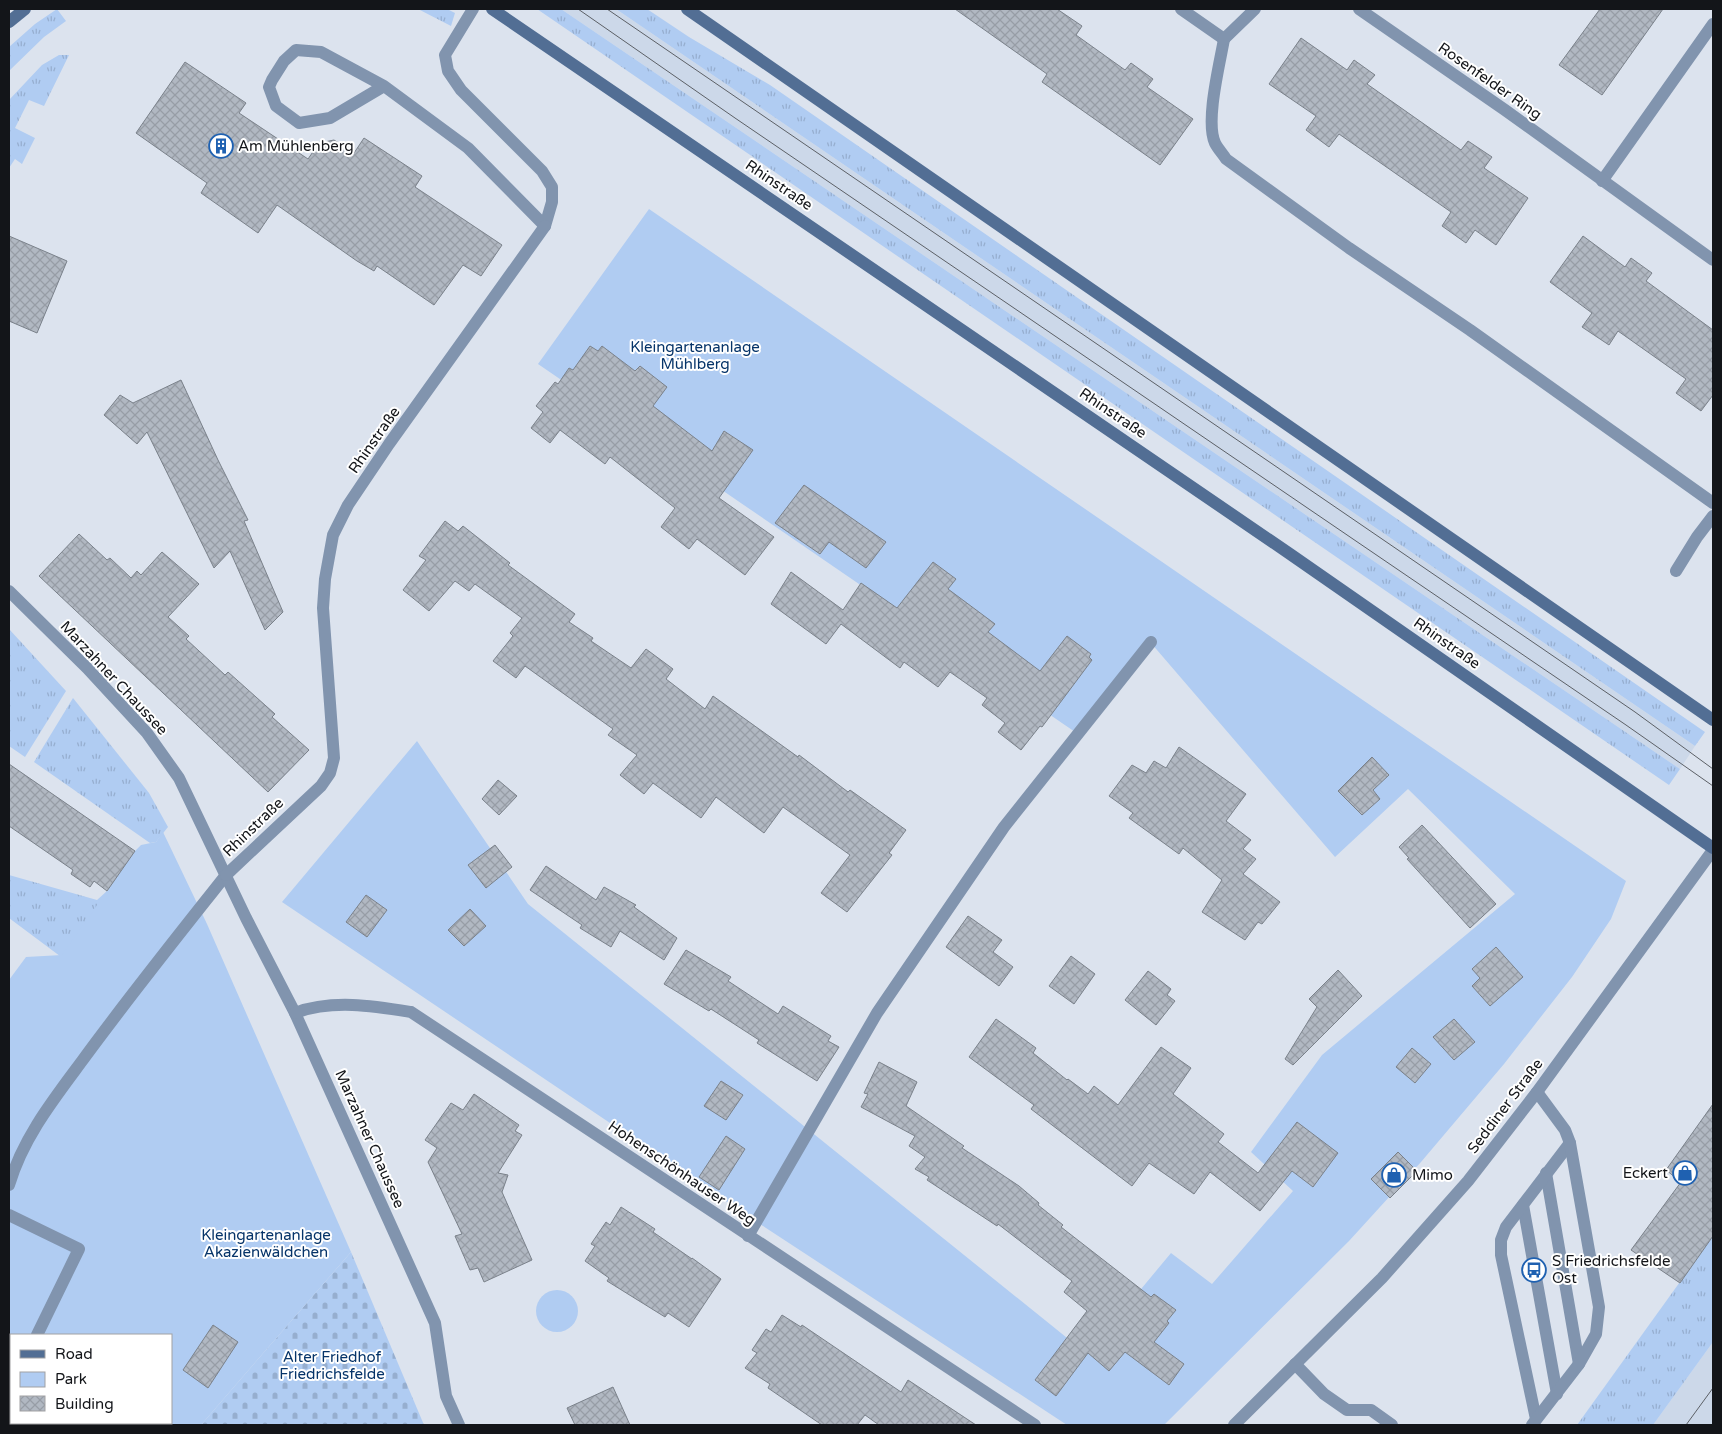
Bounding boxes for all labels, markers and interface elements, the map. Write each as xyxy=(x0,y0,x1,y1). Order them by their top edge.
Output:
street label: Rosenfelder Ring xyxy=(1435,38,1545,124)
building icon: Am Mühlenberg xyxy=(208,133,234,159)
place label: Am Mühlenberg xyxy=(238,137,354,155)
street label: Rhinstraße xyxy=(742,156,816,214)
park label: Kleingartenanlage Mühlberg xyxy=(630,338,760,373)
street label: Rhinstraße xyxy=(1076,384,1150,442)
street label: Rhinstraße xyxy=(344,403,404,477)
street label: Rhinstraße xyxy=(1410,613,1484,673)
street label: Marzahner Chaussee xyxy=(56,617,172,739)
street label: Rhinstraße xyxy=(219,794,287,860)
street label: Seddiner Straße xyxy=(1463,1055,1547,1157)
street label: Marzahner Chaussee xyxy=(331,1067,409,1211)
street label: Hohenschönhauser Weg xyxy=(605,1117,759,1229)
shop icon: Eckert xyxy=(1672,1160,1698,1186)
shop icon: Mimo xyxy=(1381,1162,1407,1188)
place label: Eckert xyxy=(1623,1164,1668,1182)
place label: Mimo xyxy=(1412,1166,1453,1184)
park label: Kleingartenanlage Akazienwäldchen xyxy=(201,1226,331,1261)
place label: S Friedrichsfelde Ost xyxy=(1552,1252,1671,1287)
bus stop icon: S Friedrichsfelde Ost xyxy=(1521,1257,1547,1283)
legend xyxy=(10,1334,172,1424)
text: Road xyxy=(55,1345,93,1363)
park label: Alter Friedhof Friedrichsfelde xyxy=(279,1348,385,1383)
text: Park xyxy=(55,1370,87,1388)
text: Building xyxy=(55,1395,114,1413)

